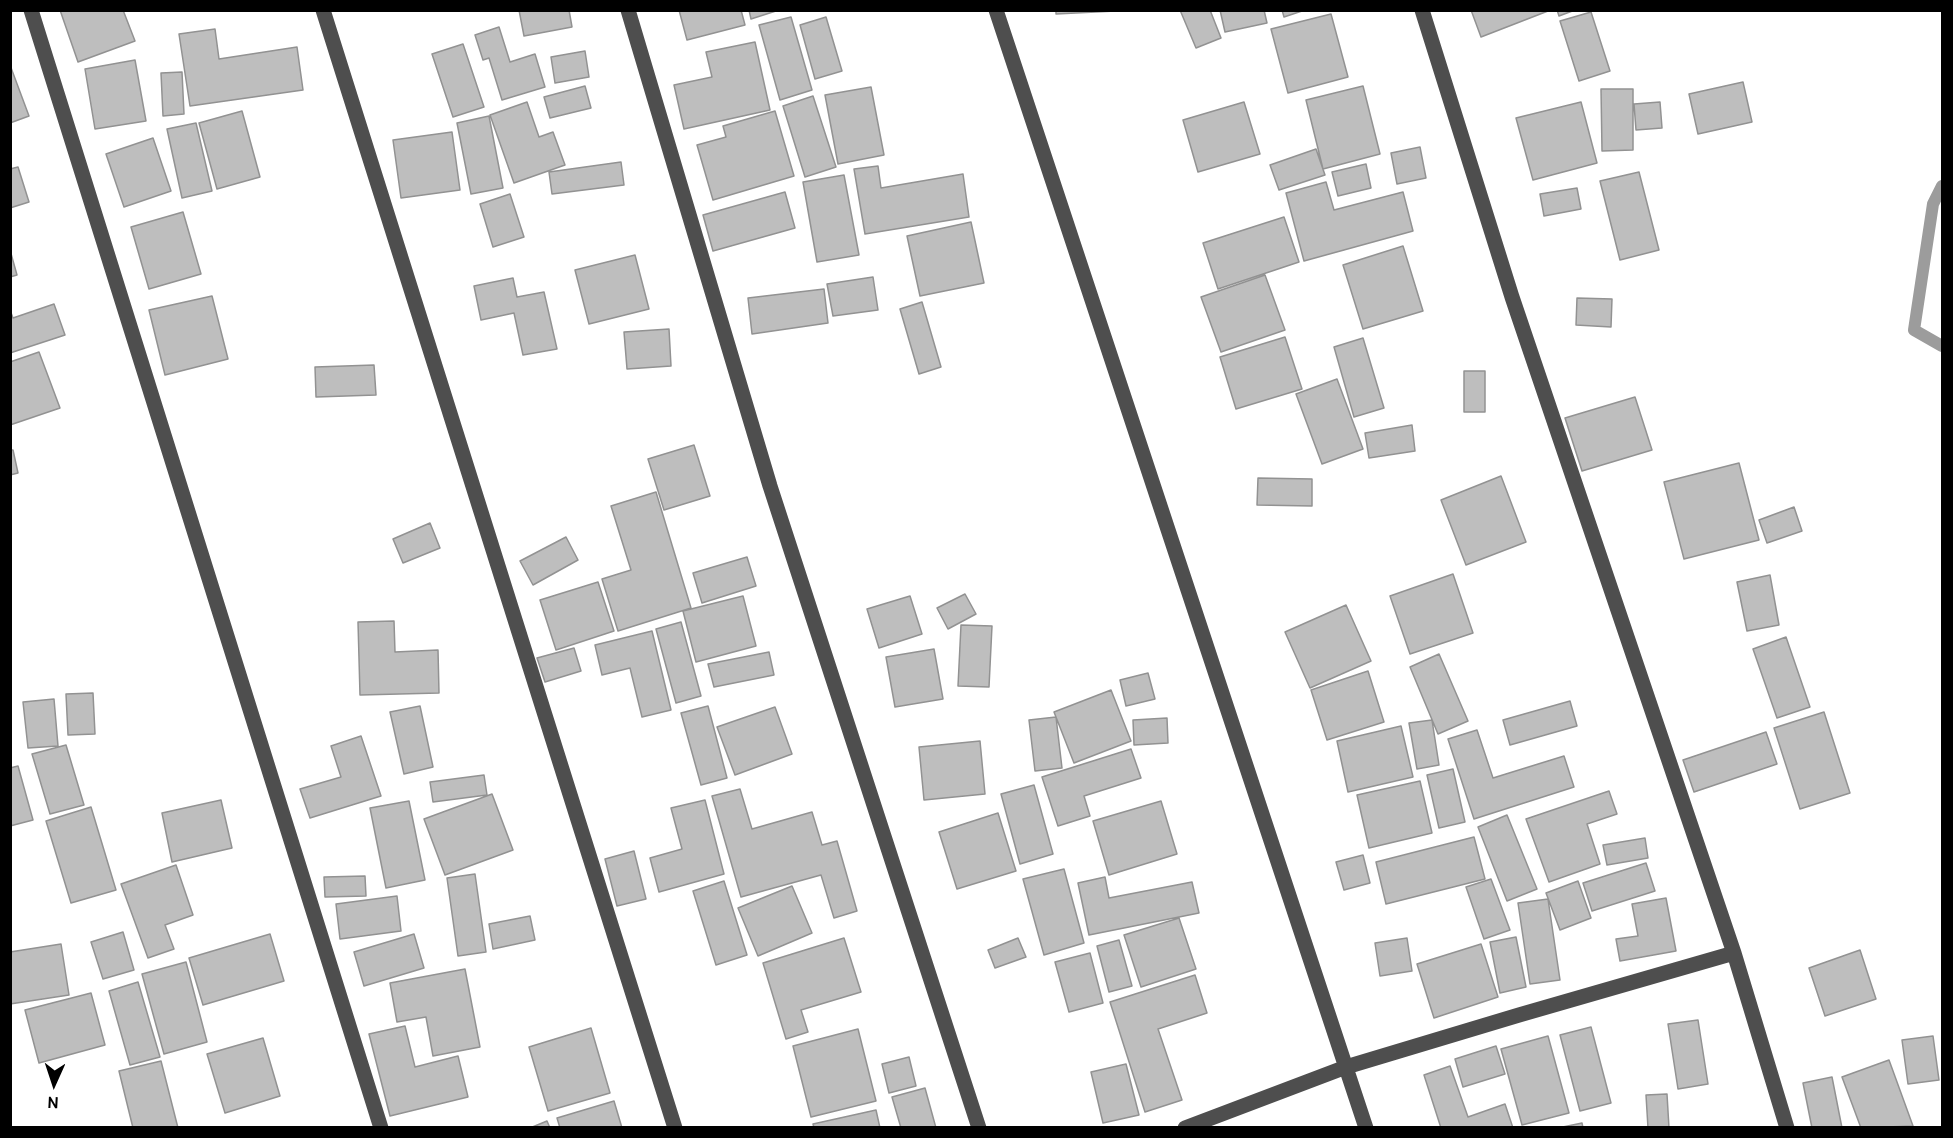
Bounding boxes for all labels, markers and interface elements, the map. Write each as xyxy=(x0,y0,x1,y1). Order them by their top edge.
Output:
north arrow xyxy=(24,1054,84,1114)
text: N xyxy=(47,1093,59,1112)

